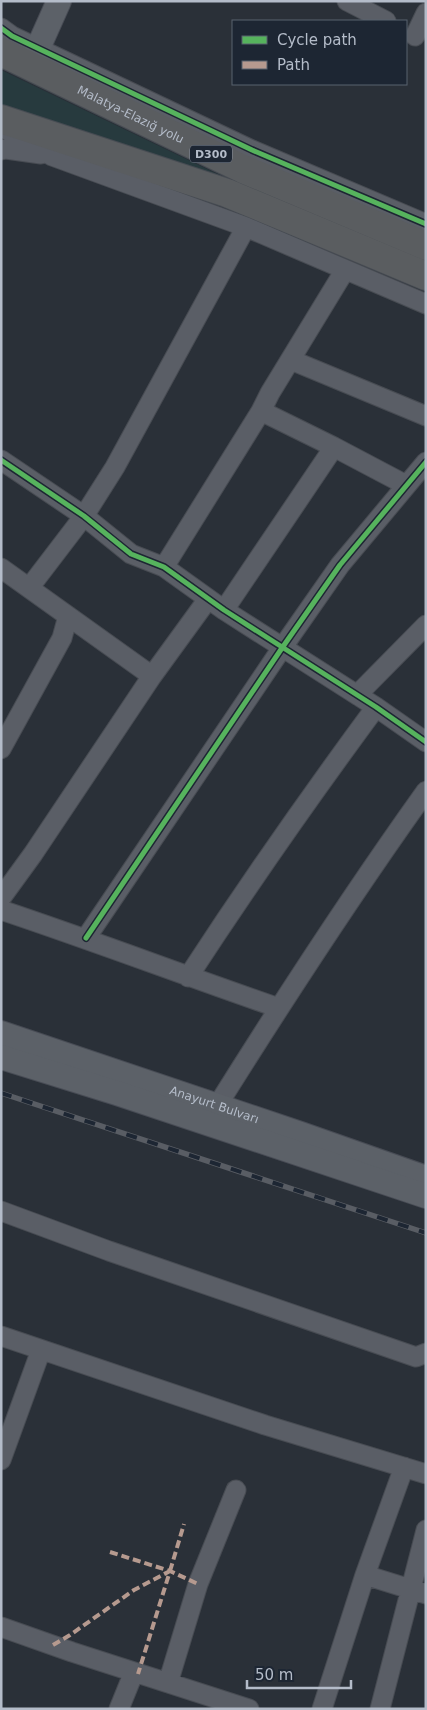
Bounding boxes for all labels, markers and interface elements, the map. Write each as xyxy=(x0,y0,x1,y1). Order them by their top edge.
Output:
legend xyxy=(232,20,407,85)
text: Cycle path xyxy=(277,31,357,49)
text: Path xyxy=(277,56,310,74)
street label: Malatya-Elazığ yolu xyxy=(75,83,186,146)
road number: D300 xyxy=(190,146,232,162)
street label: Anayurt Bulvarı xyxy=(168,1083,261,1126)
scale bar xyxy=(247,1658,351,1690)
text: 50 m xyxy=(255,1666,293,1684)

